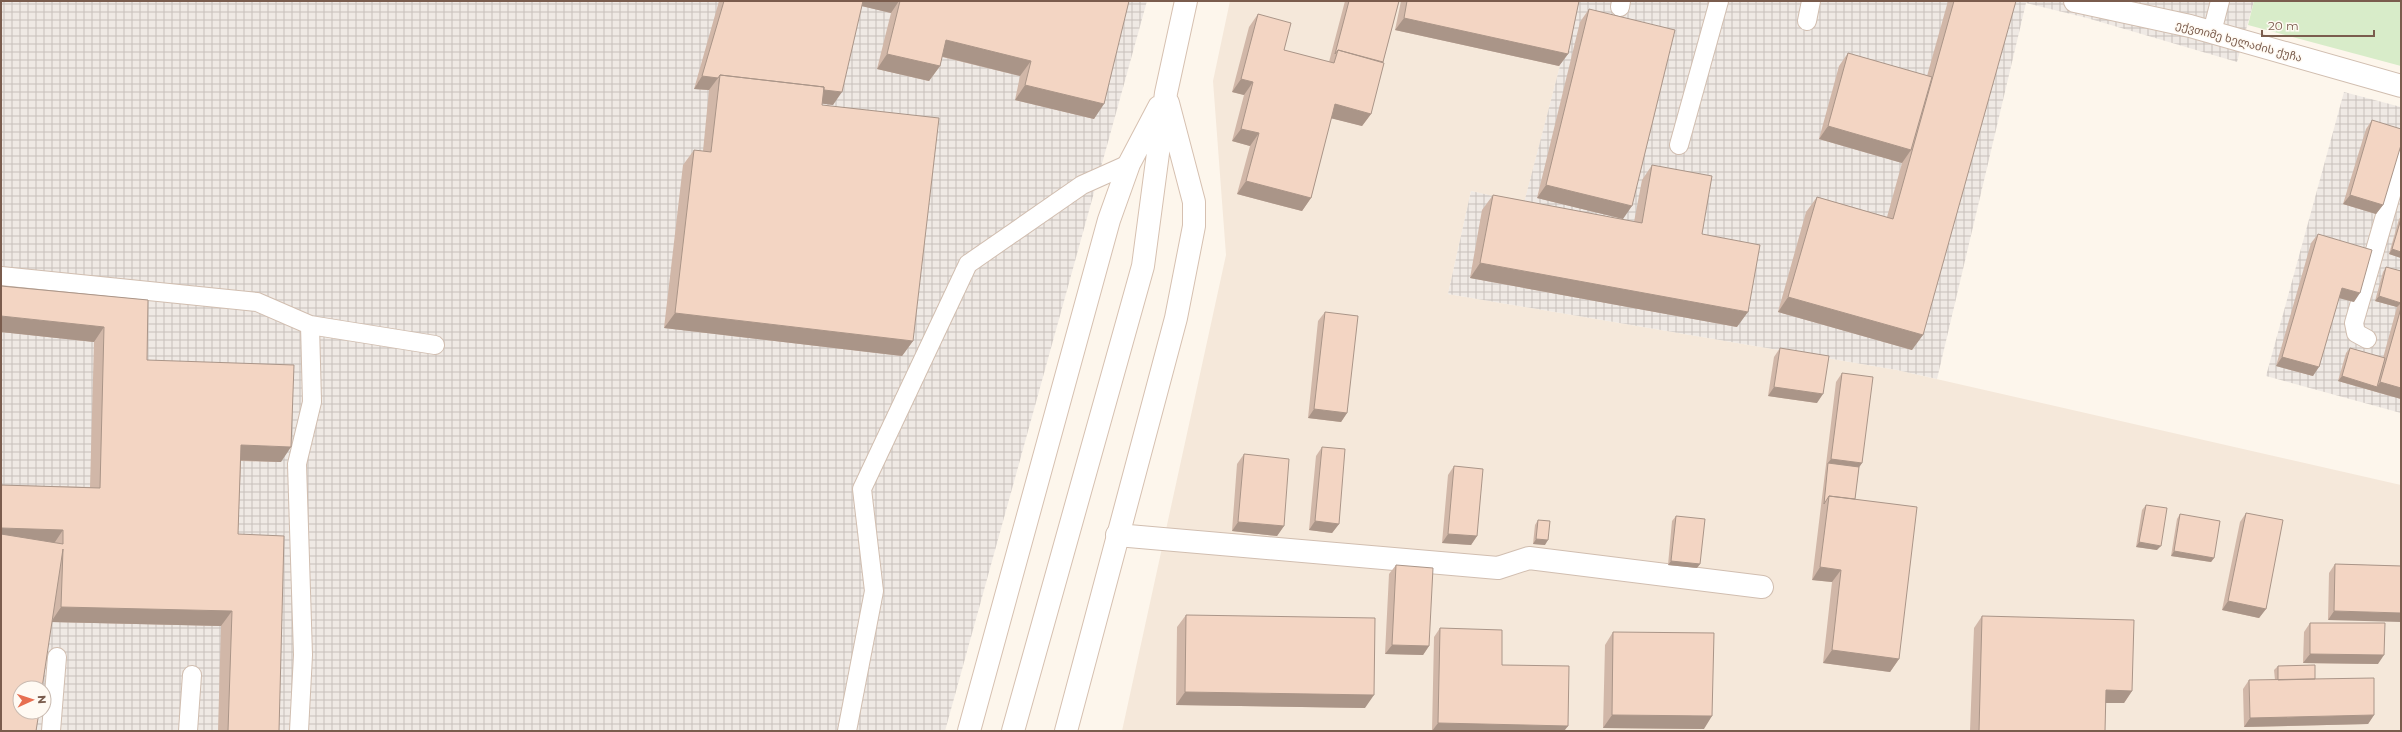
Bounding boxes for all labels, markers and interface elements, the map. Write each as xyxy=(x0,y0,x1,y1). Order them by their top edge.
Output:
scale bar xyxy=(2262,12,2374,38)
street label: ექვთიმე ხელაძის ქუჩა xyxy=(2174,17,2304,65)
text: 20 m xyxy=(2268,18,2299,33)
north arrow xyxy=(12,680,52,720)
text: N xyxy=(35,695,49,704)

